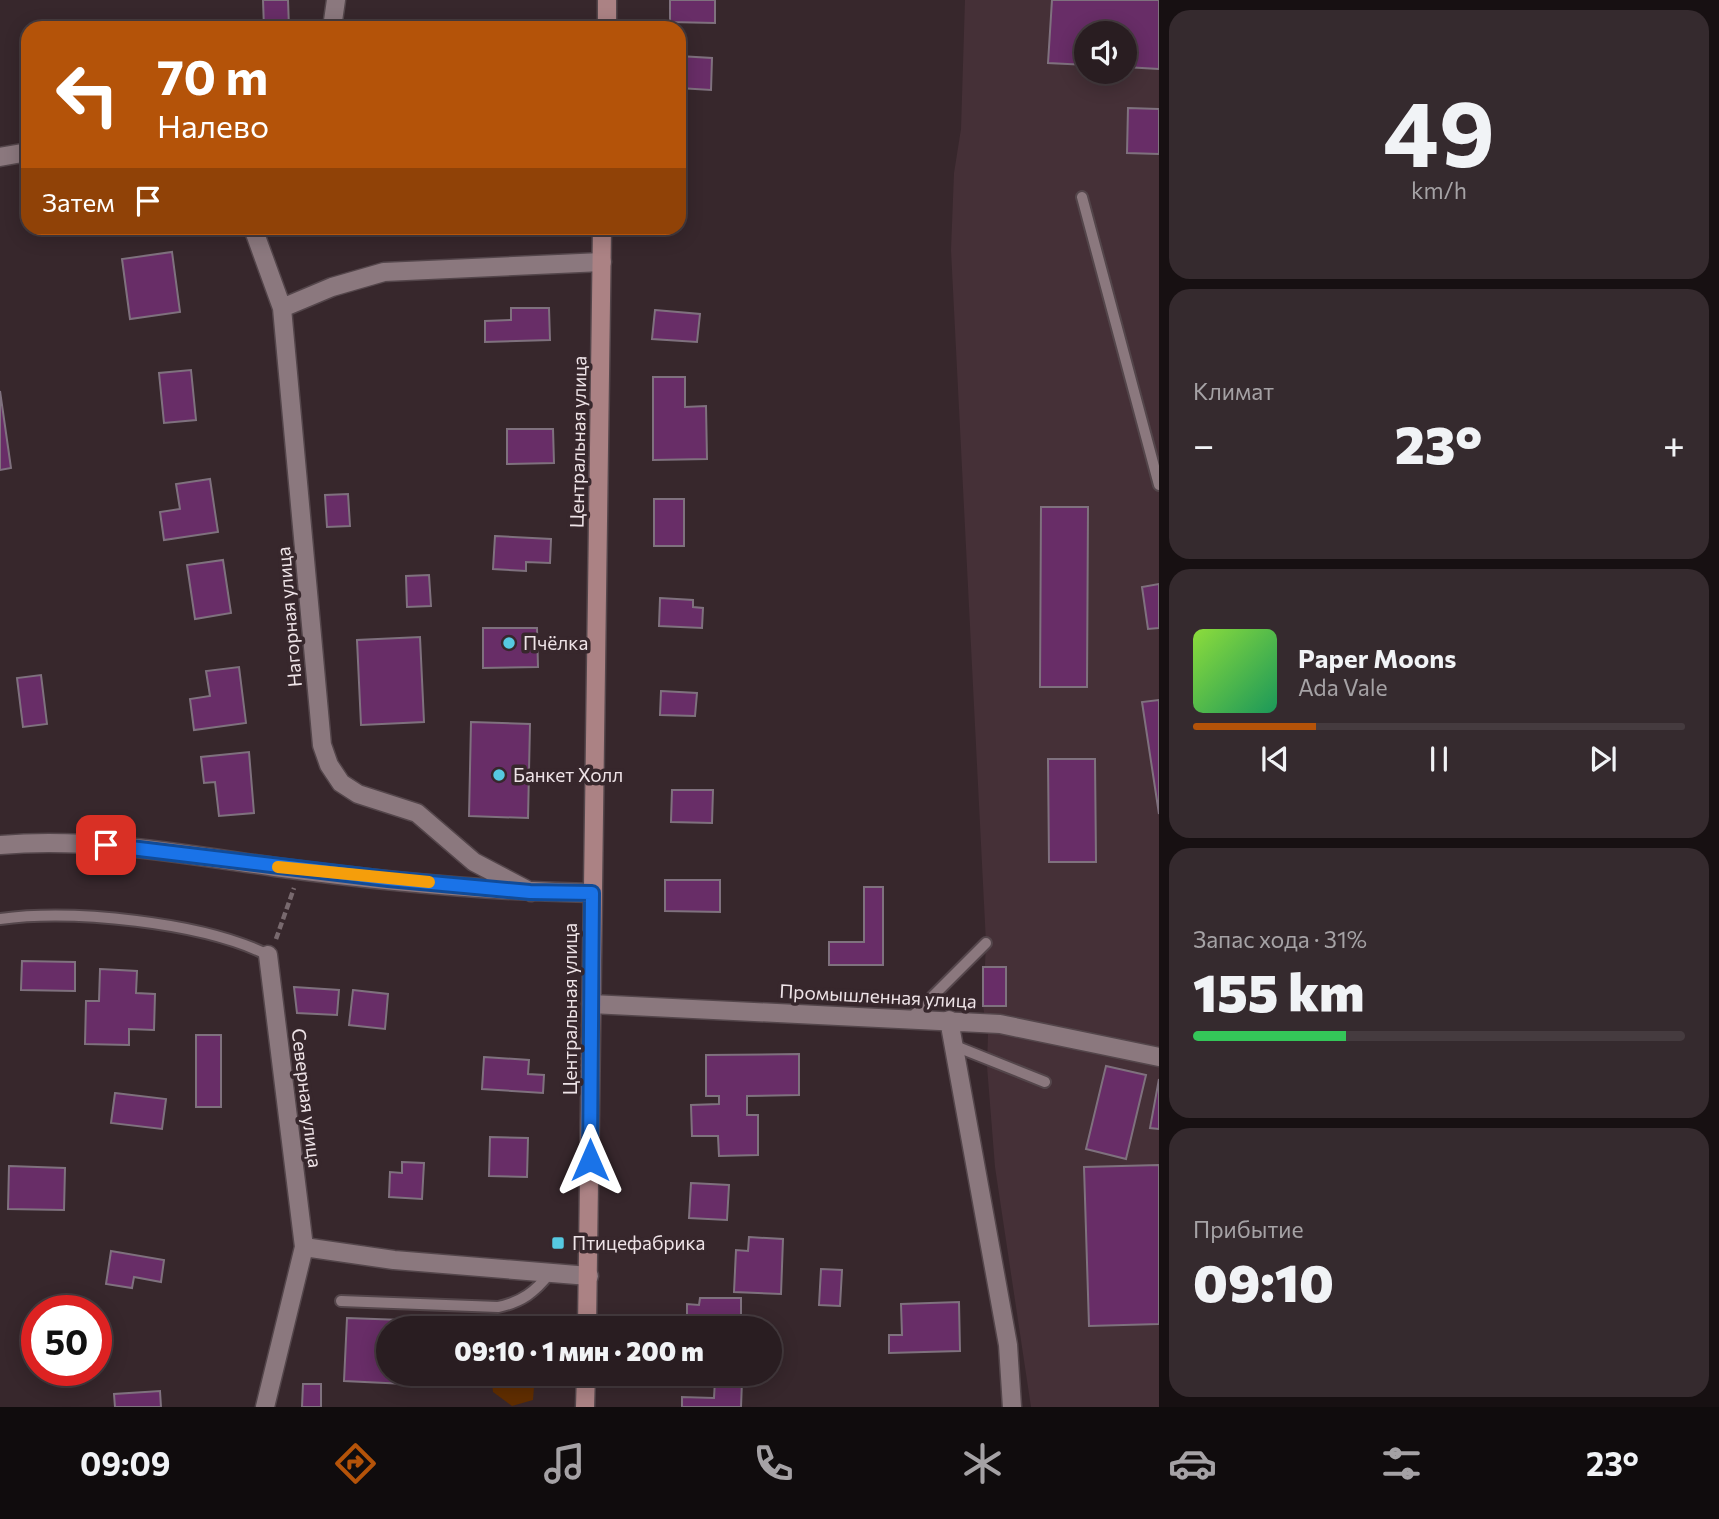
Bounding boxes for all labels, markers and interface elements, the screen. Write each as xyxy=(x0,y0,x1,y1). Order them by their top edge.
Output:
map controls xyxy=(1074,21,1137,84)
button: sound xyxy=(1074,21,1137,84)
text: 70 m xyxy=(157,45,268,105)
icon: left xyxy=(42,49,133,140)
text: 49 xyxy=(1383,74,1495,186)
text: Налево xyxy=(157,105,269,145)
text: km/h xyxy=(1411,176,1467,204)
icon: arrive xyxy=(129,182,167,220)
text: Затем xyxy=(42,186,115,217)
street label: Центральная улица xyxy=(564,356,591,528)
text: Климат xyxy=(1193,377,1274,405)
text: 23° xyxy=(1395,411,1482,475)
text: − xyxy=(1193,420,1215,467)
text: + xyxy=(1663,420,1685,467)
street label: Нагорная улица xyxy=(271,546,306,688)
place label: Пчёлка xyxy=(523,631,588,654)
marker: Пчёлка xyxy=(501,635,517,651)
text: Paper Moons xyxy=(1298,642,1456,673)
text: Ada Vale xyxy=(1298,673,1388,701)
icon: previous xyxy=(1256,740,1294,778)
icon: pause xyxy=(1420,740,1458,778)
icon: next xyxy=(1584,740,1622,778)
place label: Банкет Холл xyxy=(513,763,623,786)
marker: Банкет Холл xyxy=(491,767,507,783)
pin xyxy=(76,815,136,875)
icon: arrive xyxy=(87,826,125,864)
street label: Центральная улица xyxy=(558,923,581,1095)
text: Запас хода · 31% xyxy=(1193,925,1367,953)
text: 155 km xyxy=(1193,959,1365,1023)
street label: Промышленная улица xyxy=(779,979,977,1012)
street label: Северная улица xyxy=(288,1027,327,1169)
position arrow xyxy=(553,1123,627,1197)
text: Прибытие xyxy=(1193,1215,1304,1243)
place label: Птицефабрика xyxy=(572,1231,705,1254)
marker: Птицефабрика xyxy=(550,1235,566,1251)
text: 09:10 xyxy=(1193,1249,1334,1313)
speed limit sign: 50 xyxy=(21,1295,112,1386)
text: 09:10 · 1 мин · 200 m xyxy=(454,1335,704,1366)
icon: directions xyxy=(331,1439,380,1488)
icon: music xyxy=(540,1439,589,1488)
icon: phone xyxy=(749,1439,798,1488)
icon: climate xyxy=(958,1439,1007,1488)
icon: car xyxy=(1168,1439,1217,1488)
icon: filters xyxy=(1377,1439,1426,1488)
text: 09:09 xyxy=(80,1443,171,1483)
text: 23° xyxy=(1586,1443,1639,1483)

